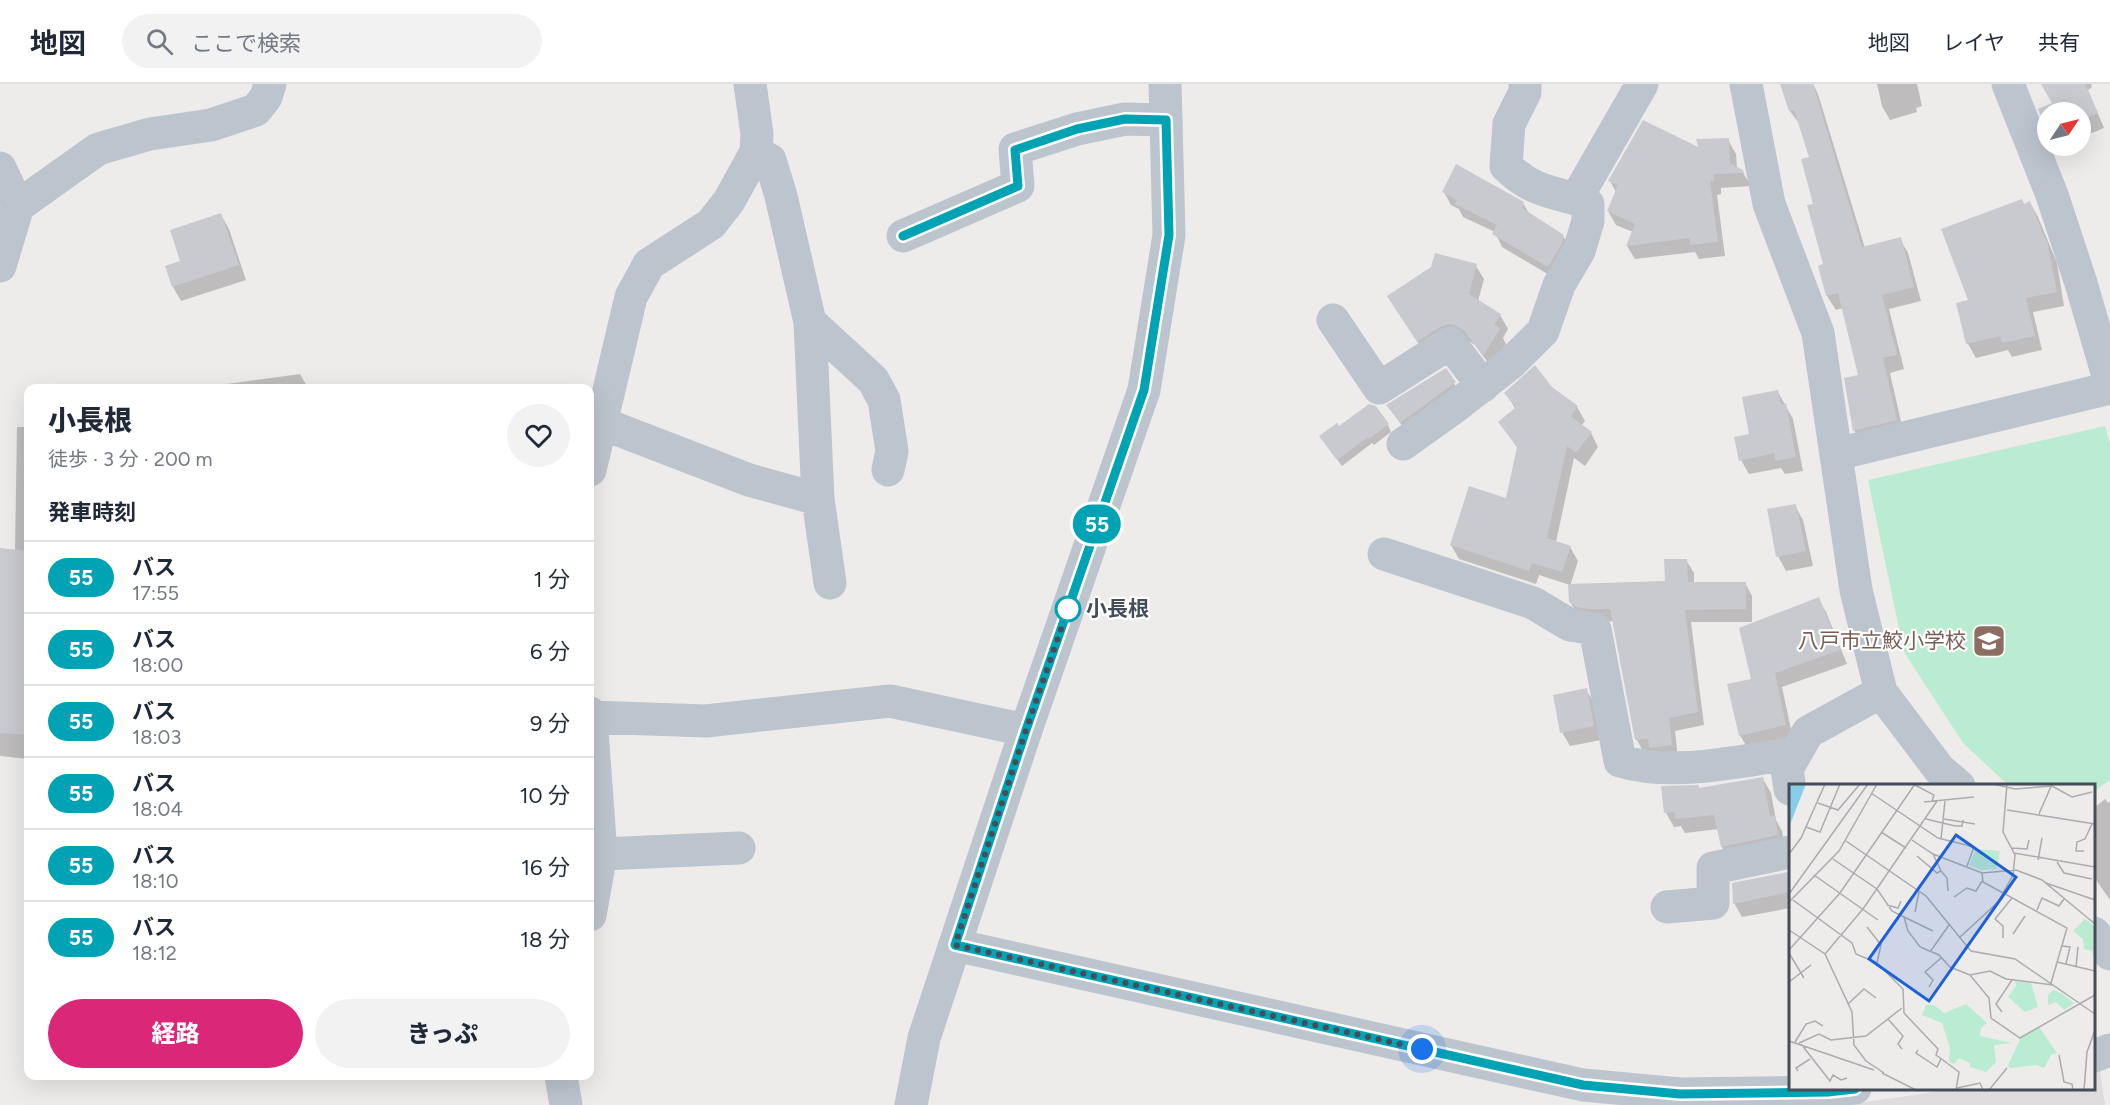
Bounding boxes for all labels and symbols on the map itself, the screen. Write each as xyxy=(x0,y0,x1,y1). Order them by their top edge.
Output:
north arrow xyxy=(2037,102,2091,156)
line badge: 55 xyxy=(1070,504,1124,544)
marker: 小長根 xyxy=(1055,596,1081,622)
place label: 小長根 xyxy=(1086,596,1149,621)
school or university icon: 八戸市立鮫小学校 xyxy=(1971,623,2007,659)
place label: 八戸市立鮫小学校 xyxy=(1798,628,1966,653)
inset map xyxy=(1789,784,2095,1090)
your location xyxy=(1407,1034,1437,1064)

